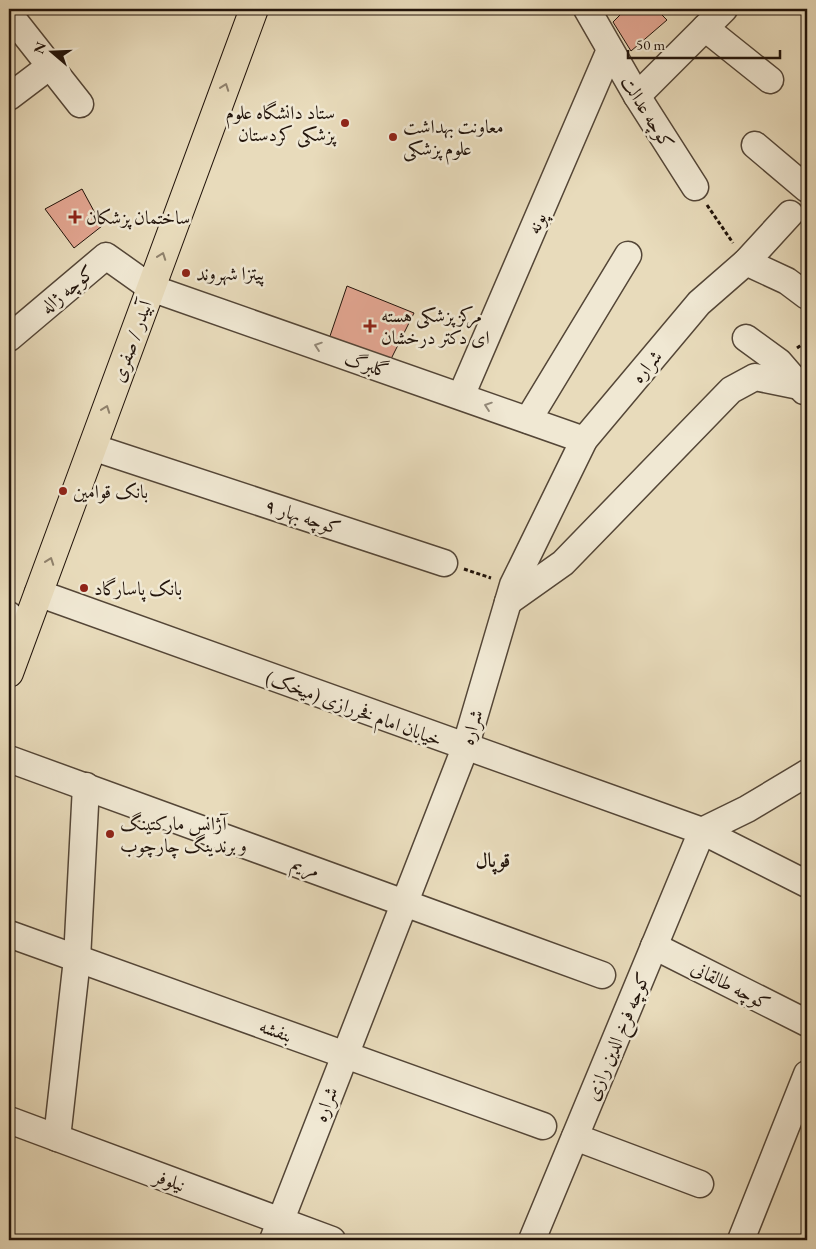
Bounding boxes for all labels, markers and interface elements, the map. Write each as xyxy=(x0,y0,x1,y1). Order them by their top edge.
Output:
north arrow xyxy=(28,28,78,78)
scale bar xyxy=(628,28,781,60)
text: 50 m xyxy=(636,35,665,54)
text: N xyxy=(29,39,50,56)
street label: کوچه عدالت xyxy=(614,71,680,154)
one-way arrow xyxy=(219,84,229,92)
place label: ستاد دانشگاه علوم پزشکی کردستان xyxy=(225,100,337,148)
place label: معاونت بهداشت علوم پزشکی xyxy=(403,114,504,165)
marker: ستاد دانشگاه علوم پزشکی کردستان xyxy=(339,117,351,129)
marker: معاونت بهداشت علوم پزشکی xyxy=(387,131,399,143)
place label: ساختمان پزشکان xyxy=(86,205,190,230)
street label: پونه xyxy=(521,207,554,238)
marker: ساختمان پزشکان xyxy=(68,210,82,224)
one-way arrow xyxy=(156,252,166,261)
street label: کوچه ژاله xyxy=(35,259,100,320)
place label: پیتزا شهروند xyxy=(196,261,265,287)
marker: پیتزا شهروند xyxy=(180,267,192,279)
street label: آبیدر / صفری xyxy=(105,295,158,385)
place label: مرکز پزشکی هسته ای دکتر درخشان xyxy=(381,303,490,350)
marker: مرکز پزشکی هسته ای دکتر درخشان xyxy=(363,319,377,333)
one-way arrow xyxy=(315,342,323,352)
street label: گلبرگ xyxy=(341,345,392,384)
street label: شراره xyxy=(625,345,667,388)
one-way arrow xyxy=(484,402,493,412)
one-way arrow xyxy=(100,405,110,414)
place label: بانک قوامین xyxy=(73,479,148,504)
marker: بانک قوامین xyxy=(57,485,69,497)
street label: کوچه بهار ۹ xyxy=(261,492,344,541)
one-way arrow xyxy=(44,557,54,566)
place label: بانک پاسارگاد xyxy=(94,576,182,602)
marker: بانک پاسارگاد xyxy=(78,582,90,594)
street label: خیابان امام فخررازی (میخک) xyxy=(261,665,445,756)
street label: شراره xyxy=(454,706,489,748)
place label: آژانس مارکتینگ و برندینگ چارچوب xyxy=(120,811,247,859)
marker: آژانس مارکتینگ و برندینگ چارچوب xyxy=(104,828,116,840)
district label: قوپال xyxy=(476,847,510,875)
street label: مریم xyxy=(287,850,324,887)
street label: کوچه طالقانی xyxy=(687,955,775,1017)
street label: کوچه فرخ الدین رازی xyxy=(579,968,660,1106)
street label: بنفشه xyxy=(256,1013,296,1048)
street label: شراره xyxy=(307,1083,344,1125)
street label: نیلوفر xyxy=(149,1163,189,1198)

